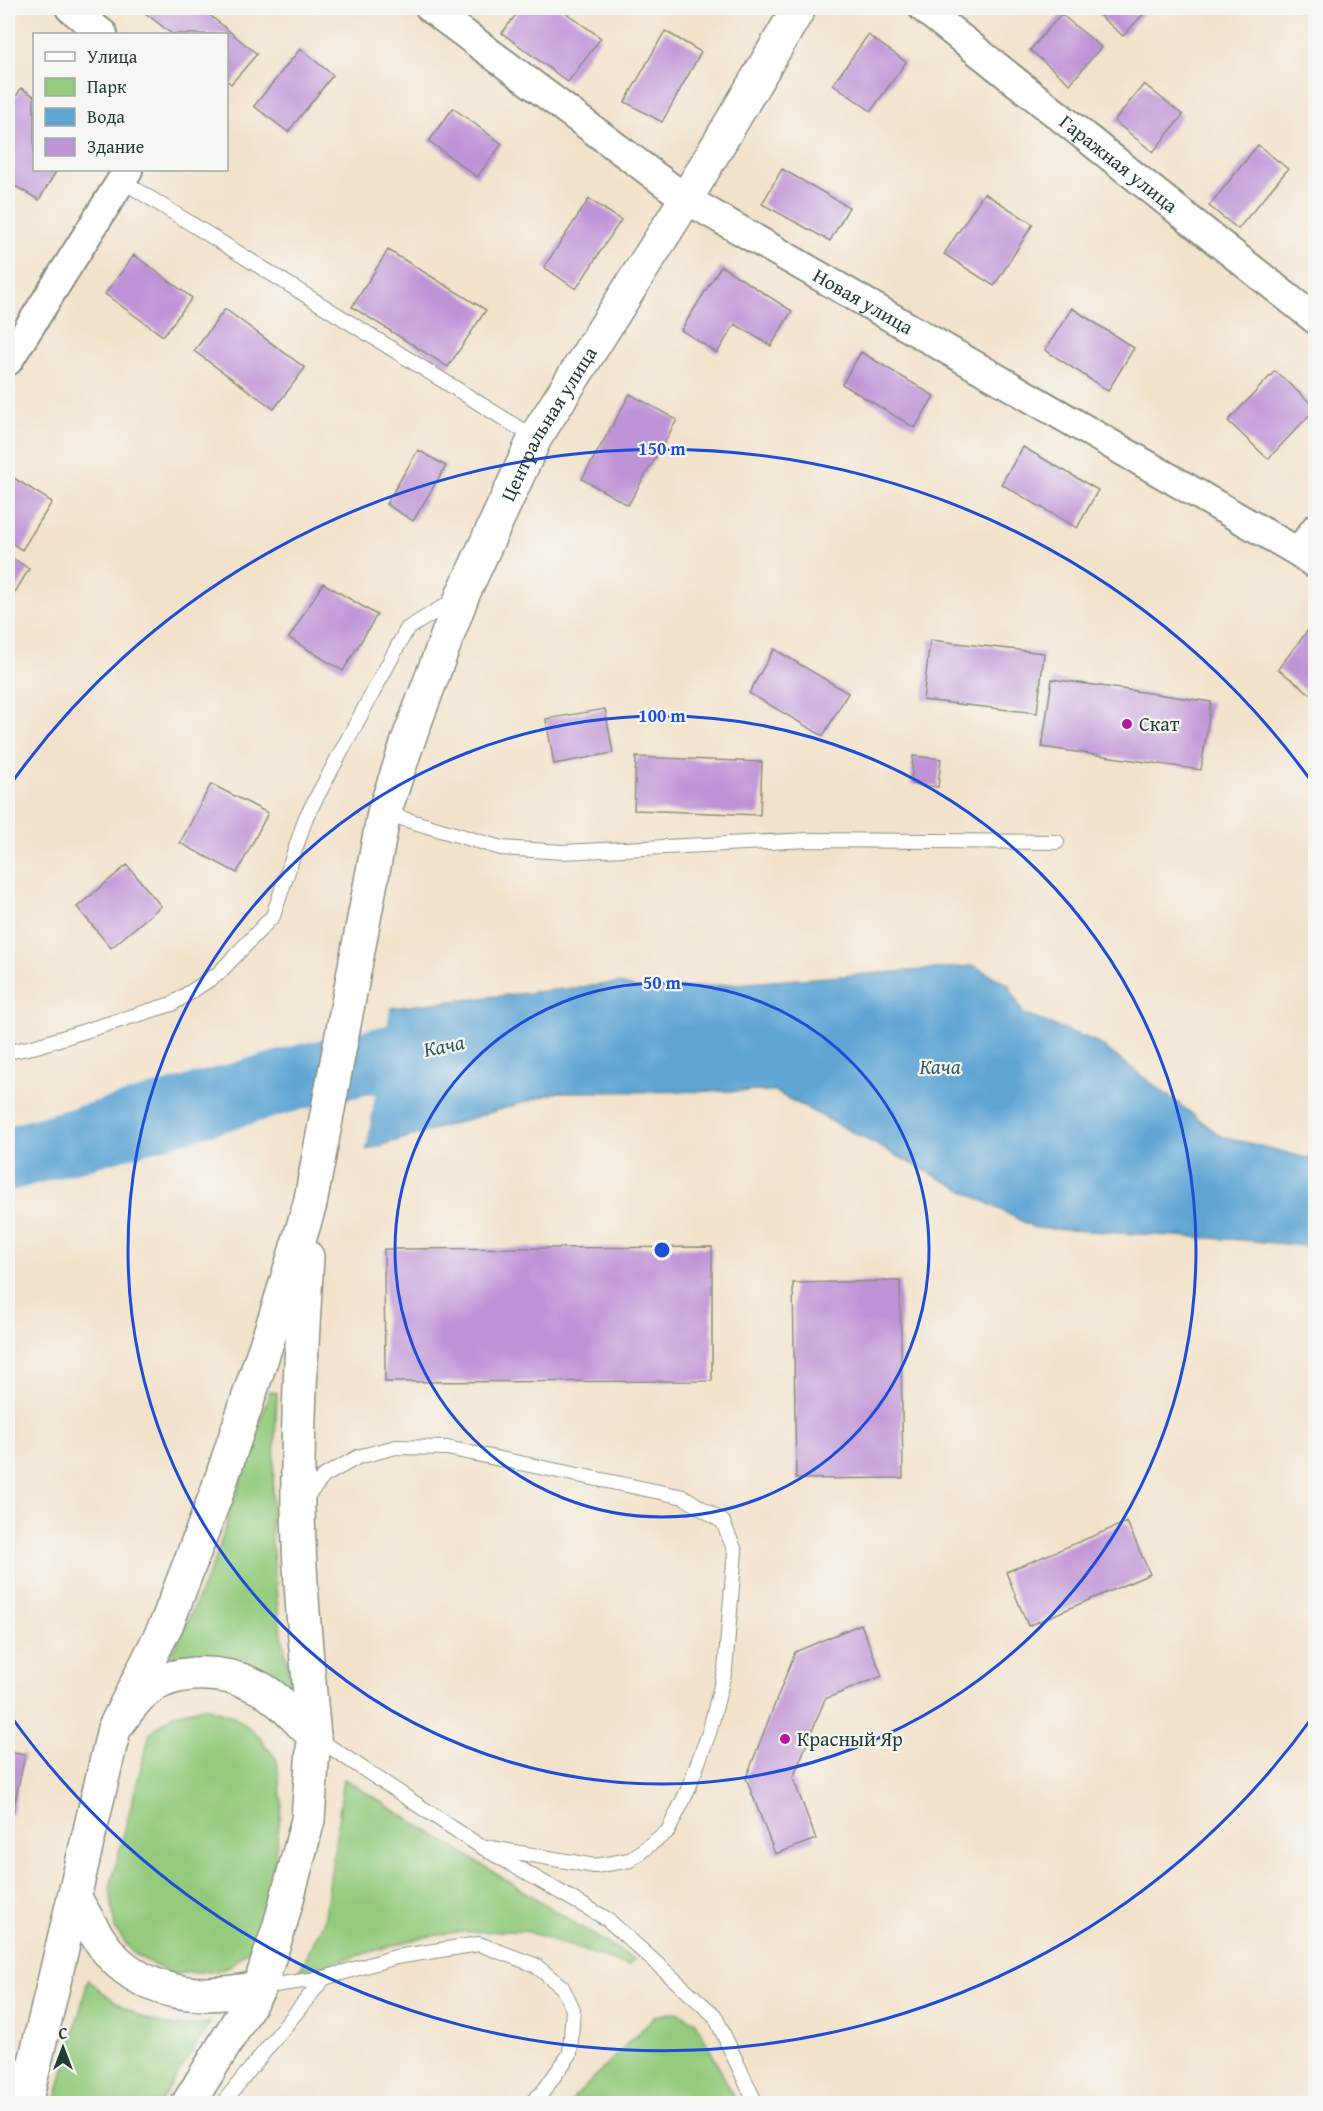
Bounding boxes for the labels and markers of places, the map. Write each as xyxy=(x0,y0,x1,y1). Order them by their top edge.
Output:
place label: Скат xyxy=(1139,709,1180,738)
marker: Скат xyxy=(1120,717,1134,731)
centre of rings xyxy=(652,1240,672,1260)
place label: Красный Яр xyxy=(797,1724,903,1753)
marker: Красный Яр xyxy=(778,1732,792,1746)

